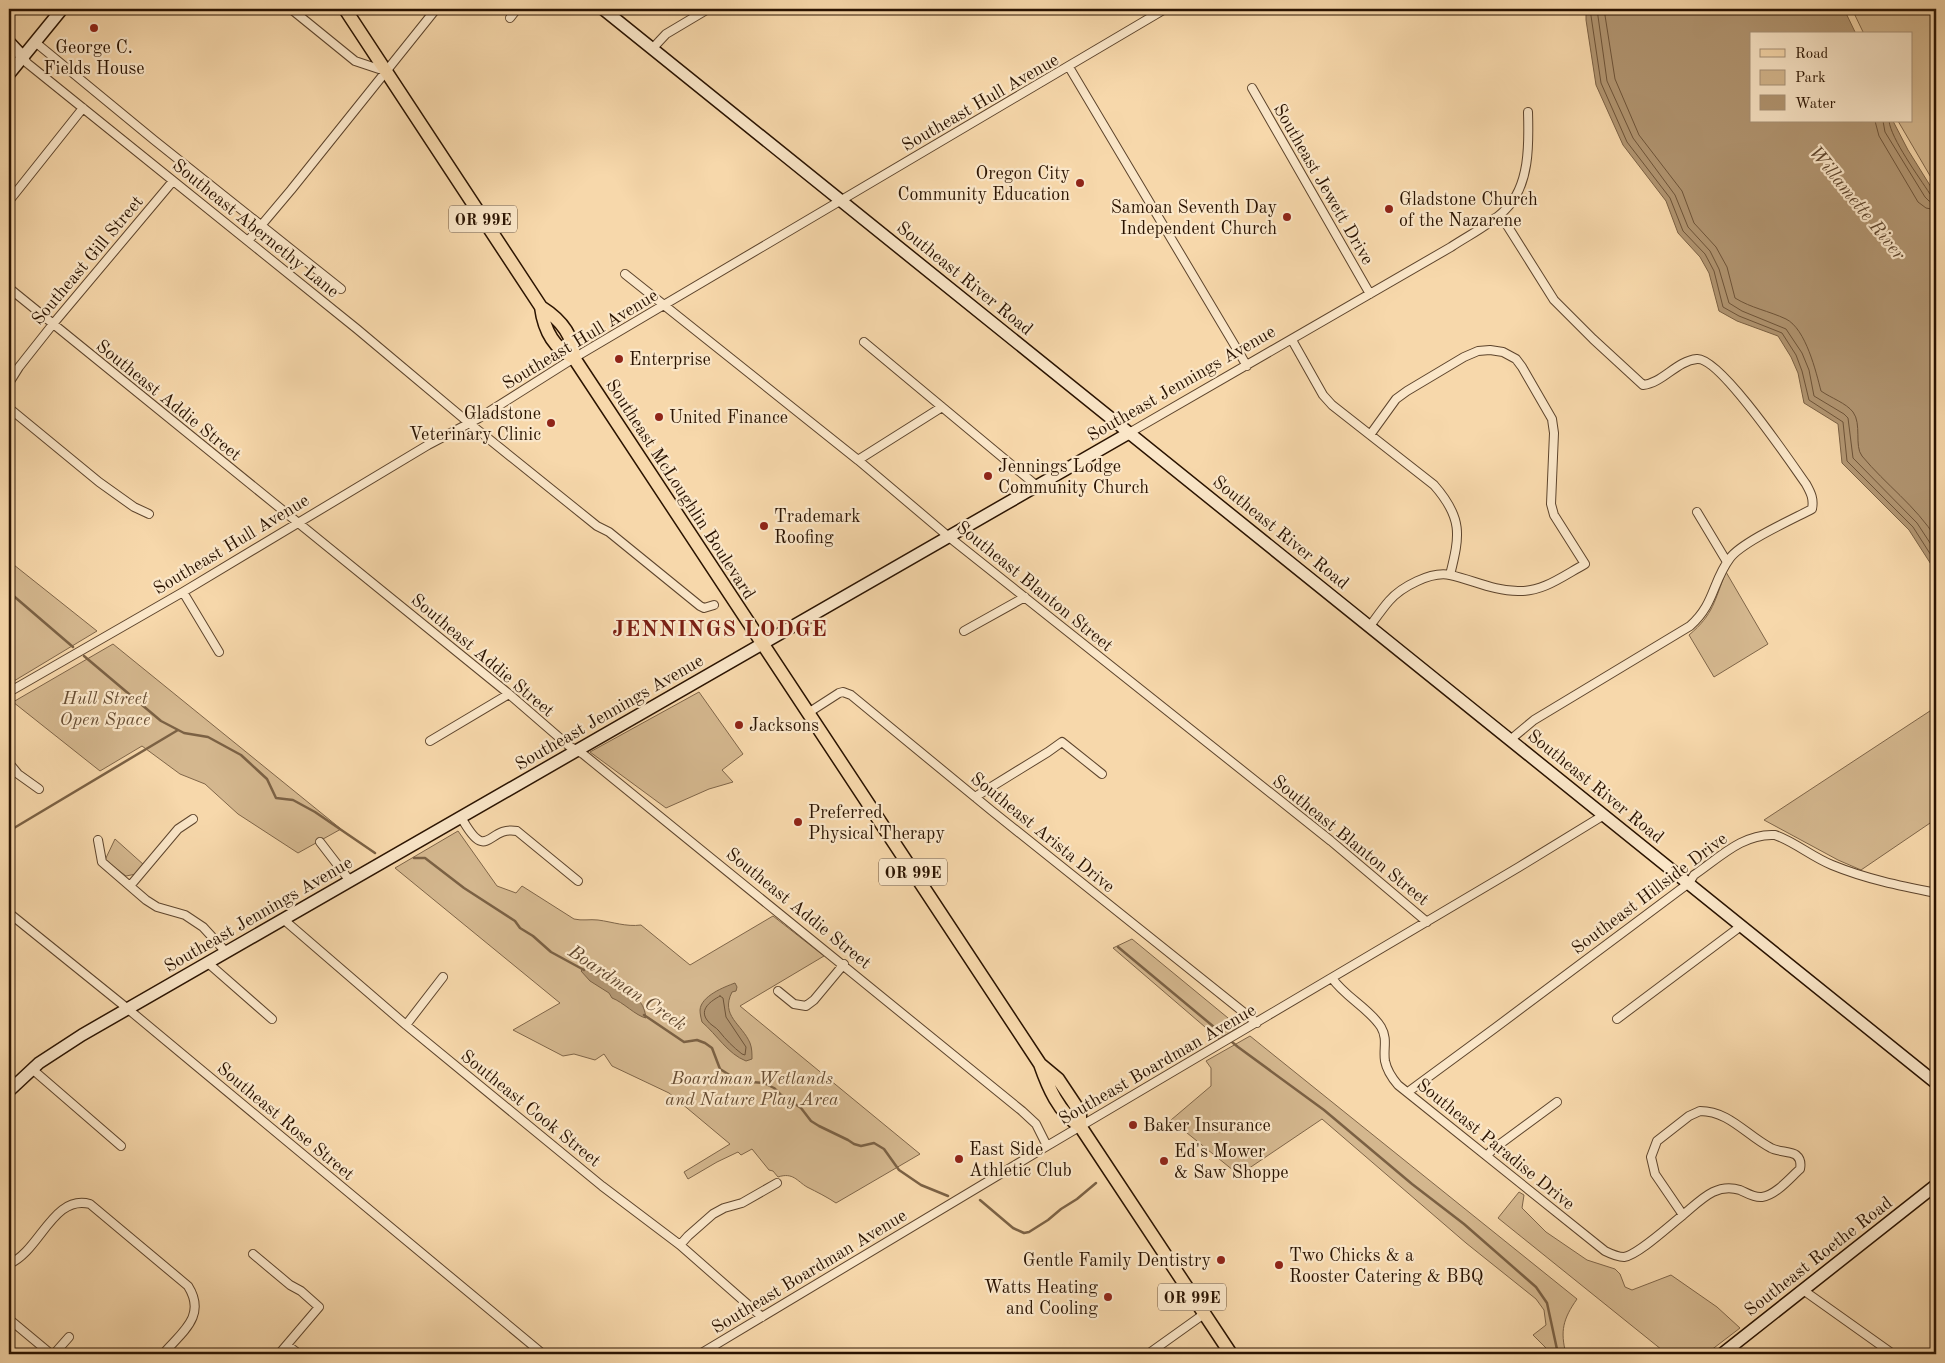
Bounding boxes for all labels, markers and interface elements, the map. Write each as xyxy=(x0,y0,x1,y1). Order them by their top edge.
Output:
marker: George C. Fields House xyxy=(88,22,100,34)
legend xyxy=(1750,32,1912,122)
place label: George C. Fields House xyxy=(43,39,145,78)
text: Road xyxy=(1795,47,1829,62)
street label: Southeast Hull Avenue xyxy=(899,51,1062,155)
text: Park xyxy=(1795,71,1826,86)
text: Water xyxy=(1795,97,1836,112)
street label: Southeast Jewett Drive xyxy=(1270,101,1377,268)
water label: Willamette River xyxy=(1804,143,1908,265)
street label: Southeast Abernethy Lane xyxy=(169,156,342,301)
place label: Oregon City Community Education xyxy=(897,165,1070,204)
marker: Oregon City Community Education xyxy=(1074,177,1086,189)
place label: Gladstone Church of the Nazarene xyxy=(1399,191,1538,230)
street label: Southeast Gill Street xyxy=(29,193,147,329)
place label: Samoan Seventh Day Independent Church xyxy=(1111,199,1277,238)
marker: Gladstone Church of the Nazarene xyxy=(1383,203,1395,215)
road number: OR 99E xyxy=(449,205,517,232)
marker: Samoan Seventh Day Independent Church xyxy=(1281,211,1293,223)
street label: Southeast River Road xyxy=(893,218,1036,339)
street label: Southeast Hull Avenue xyxy=(500,286,661,393)
street label: Southeast Jennings Avenue xyxy=(1084,323,1279,445)
street label: Southeast Addie Street xyxy=(93,337,244,465)
place label: Enterprise xyxy=(629,351,711,369)
marker: Enterprise xyxy=(613,353,625,365)
street label: Southeast McLoughlin Boulevard xyxy=(602,376,758,603)
place label: Gladstone Veterinary Clinic xyxy=(409,405,541,444)
place label: United Finance xyxy=(669,409,788,427)
marker: United Finance xyxy=(653,411,665,423)
marker: Gladstone Veterinary Clinic xyxy=(545,417,557,429)
place label: Jennings Lodge Community Church xyxy=(998,458,1149,497)
marker: Jennings Lodge Community Church xyxy=(982,470,994,482)
street label: Southeast River Road xyxy=(1209,472,1352,593)
street label: Southeast Hull Avenue xyxy=(151,491,312,598)
place label: Trademark Roofing xyxy=(774,508,861,547)
street label: Southeast Blanton Street xyxy=(953,518,1116,655)
marker: Trademark Roofing xyxy=(758,520,770,532)
street label: Southeast Addie Street xyxy=(407,591,557,721)
district label: JENNINGS LODGE xyxy=(612,619,828,641)
street label: Southeast Jennings Avenue xyxy=(512,652,707,774)
park label: Hull Street Open Space xyxy=(60,690,150,729)
place label: Jacksons xyxy=(749,717,819,735)
marker: Jacksons xyxy=(733,719,745,731)
street label: Southeast River Road xyxy=(1524,726,1667,847)
street label: Southeast Arista Drive xyxy=(967,769,1118,896)
street label: Southeast Blanton Street xyxy=(1269,772,1432,909)
place label: Preferred Physical Therapy xyxy=(808,804,945,843)
marker: Preferred Physical Therapy xyxy=(792,816,804,828)
street label: Southeast Hillside Drive xyxy=(1569,830,1731,958)
street label: Southeast Addie Street xyxy=(723,845,874,973)
street label: Southeast Jennings Avenue xyxy=(161,854,356,976)
road number: OR 99E xyxy=(879,859,947,886)
water label: Boardman Creek xyxy=(563,942,689,1035)
street label: Southeast Boardman Avenue xyxy=(1056,1001,1259,1129)
street label: Southeast Cook Street xyxy=(457,1047,604,1171)
street label: Southeast Rose Street xyxy=(213,1059,357,1184)
park label: Boardman Wetlands and Nature Play Area xyxy=(665,1070,839,1109)
street label: Southeast Paradise Drive xyxy=(1413,1076,1578,1214)
place label: Baker Insurance xyxy=(1143,1117,1271,1135)
marker: Baker Insurance xyxy=(1127,1119,1139,1131)
place label: East Side Athletic Club xyxy=(969,1141,1072,1180)
place label: Ed's Mower & Saw Shoppe xyxy=(1174,1143,1289,1182)
marker: East Side Athletic Club xyxy=(953,1153,965,1165)
marker: Ed's Mower & Saw Shoppe xyxy=(1158,1155,1170,1167)
street label: Southeast Roethe Road xyxy=(1741,1194,1896,1320)
street label: Southeast Boardman Avenue xyxy=(709,1206,910,1337)
place label: Two Chicks & a Rooster Catering & BBQ xyxy=(1289,1247,1483,1286)
place label: Gentle Family Dentistry xyxy=(1023,1252,1211,1270)
marker: Gentle Family Dentistry xyxy=(1215,1254,1227,1266)
marker: Two Chicks & a Rooster Catering & BBQ xyxy=(1273,1259,1285,1271)
place label: Watts Heating and Cooling xyxy=(984,1279,1098,1318)
road number: OR 99E xyxy=(1158,1284,1226,1310)
marker: Watts Heating and Cooling xyxy=(1102,1291,1114,1303)

